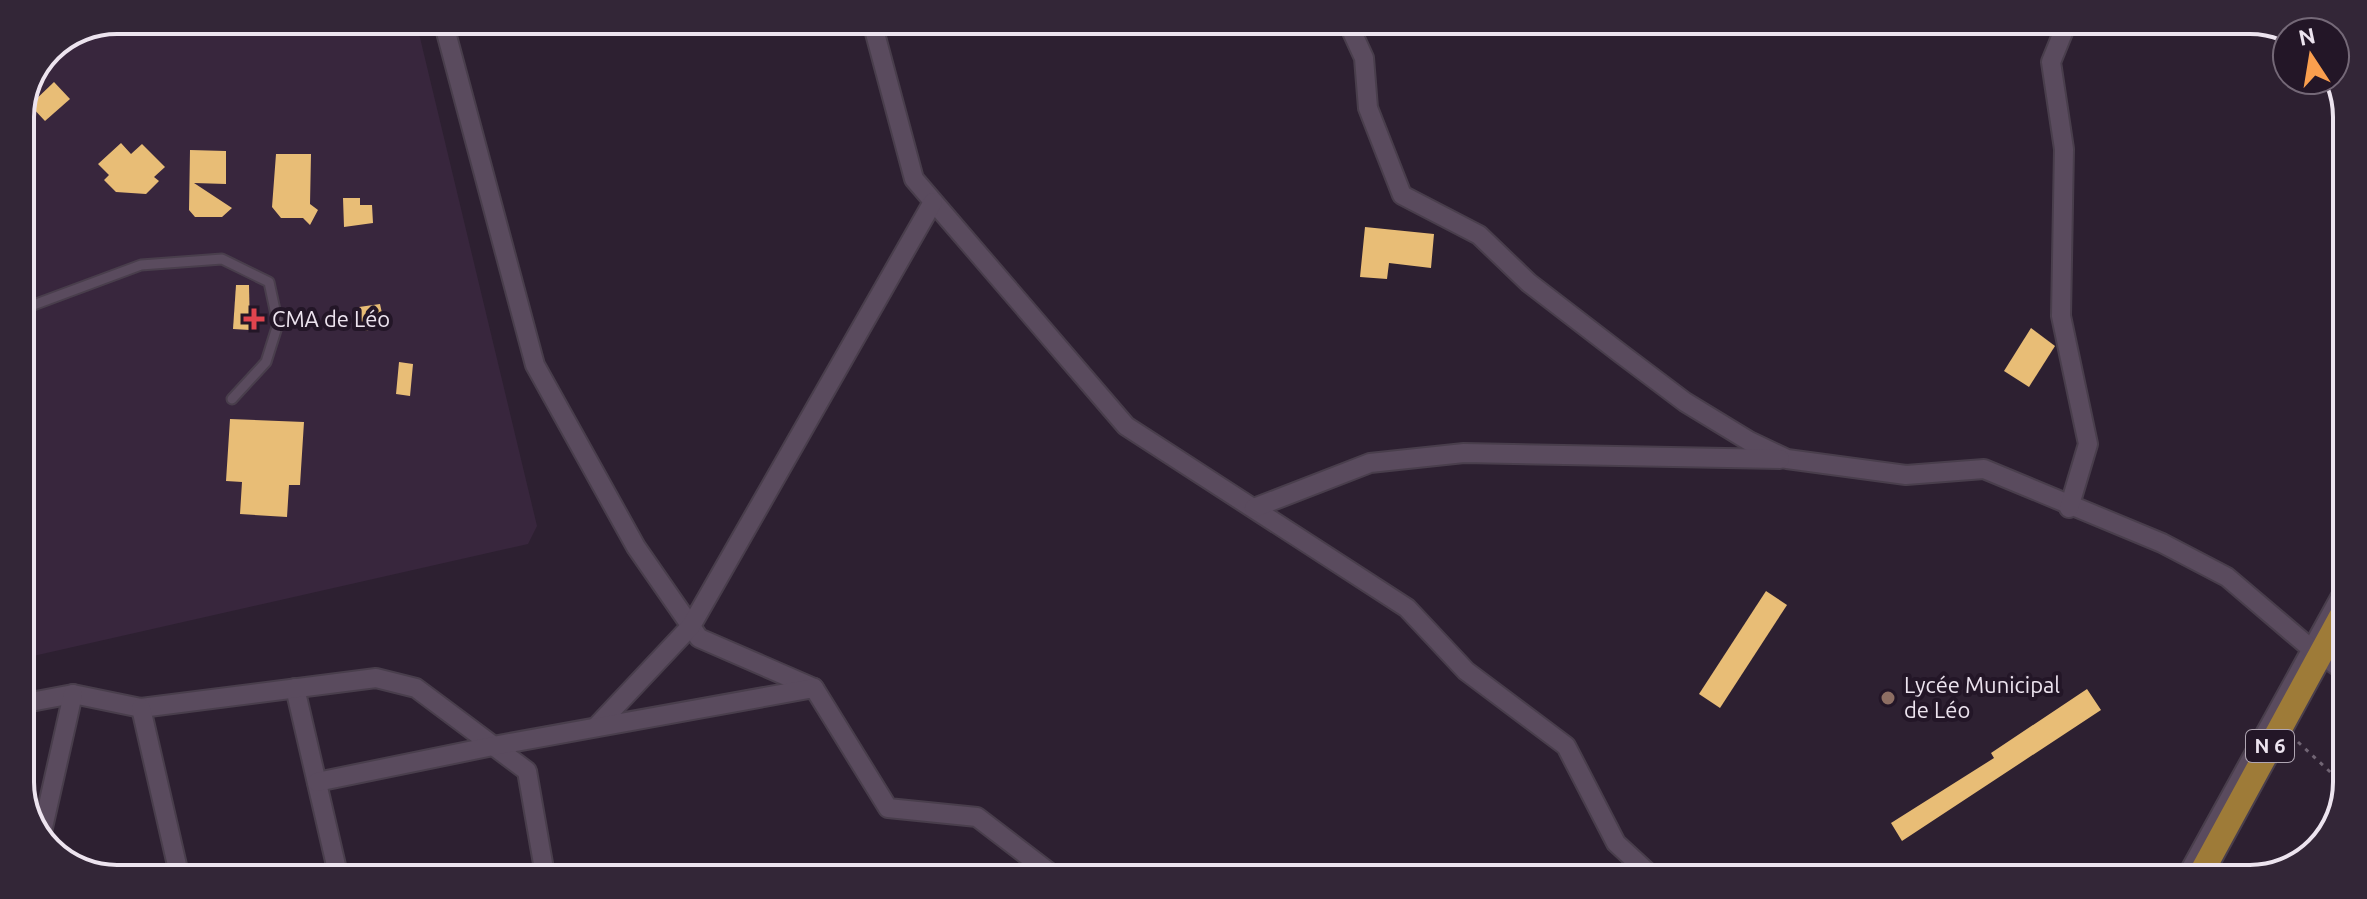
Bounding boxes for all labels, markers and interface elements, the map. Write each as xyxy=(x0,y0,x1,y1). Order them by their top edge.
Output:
north arrow xyxy=(2271,16,2351,96)
text: N xyxy=(2296,22,2317,50)
place label: CMA de Léo xyxy=(272,306,390,331)
marker: CMA de Léo xyxy=(243,308,265,330)
place label: Lycée Municipal de Léo xyxy=(1904,672,2060,722)
marker: Lycée Municipal de Léo xyxy=(1879,689,1897,707)
road number: N 6 xyxy=(2246,730,2294,762)

